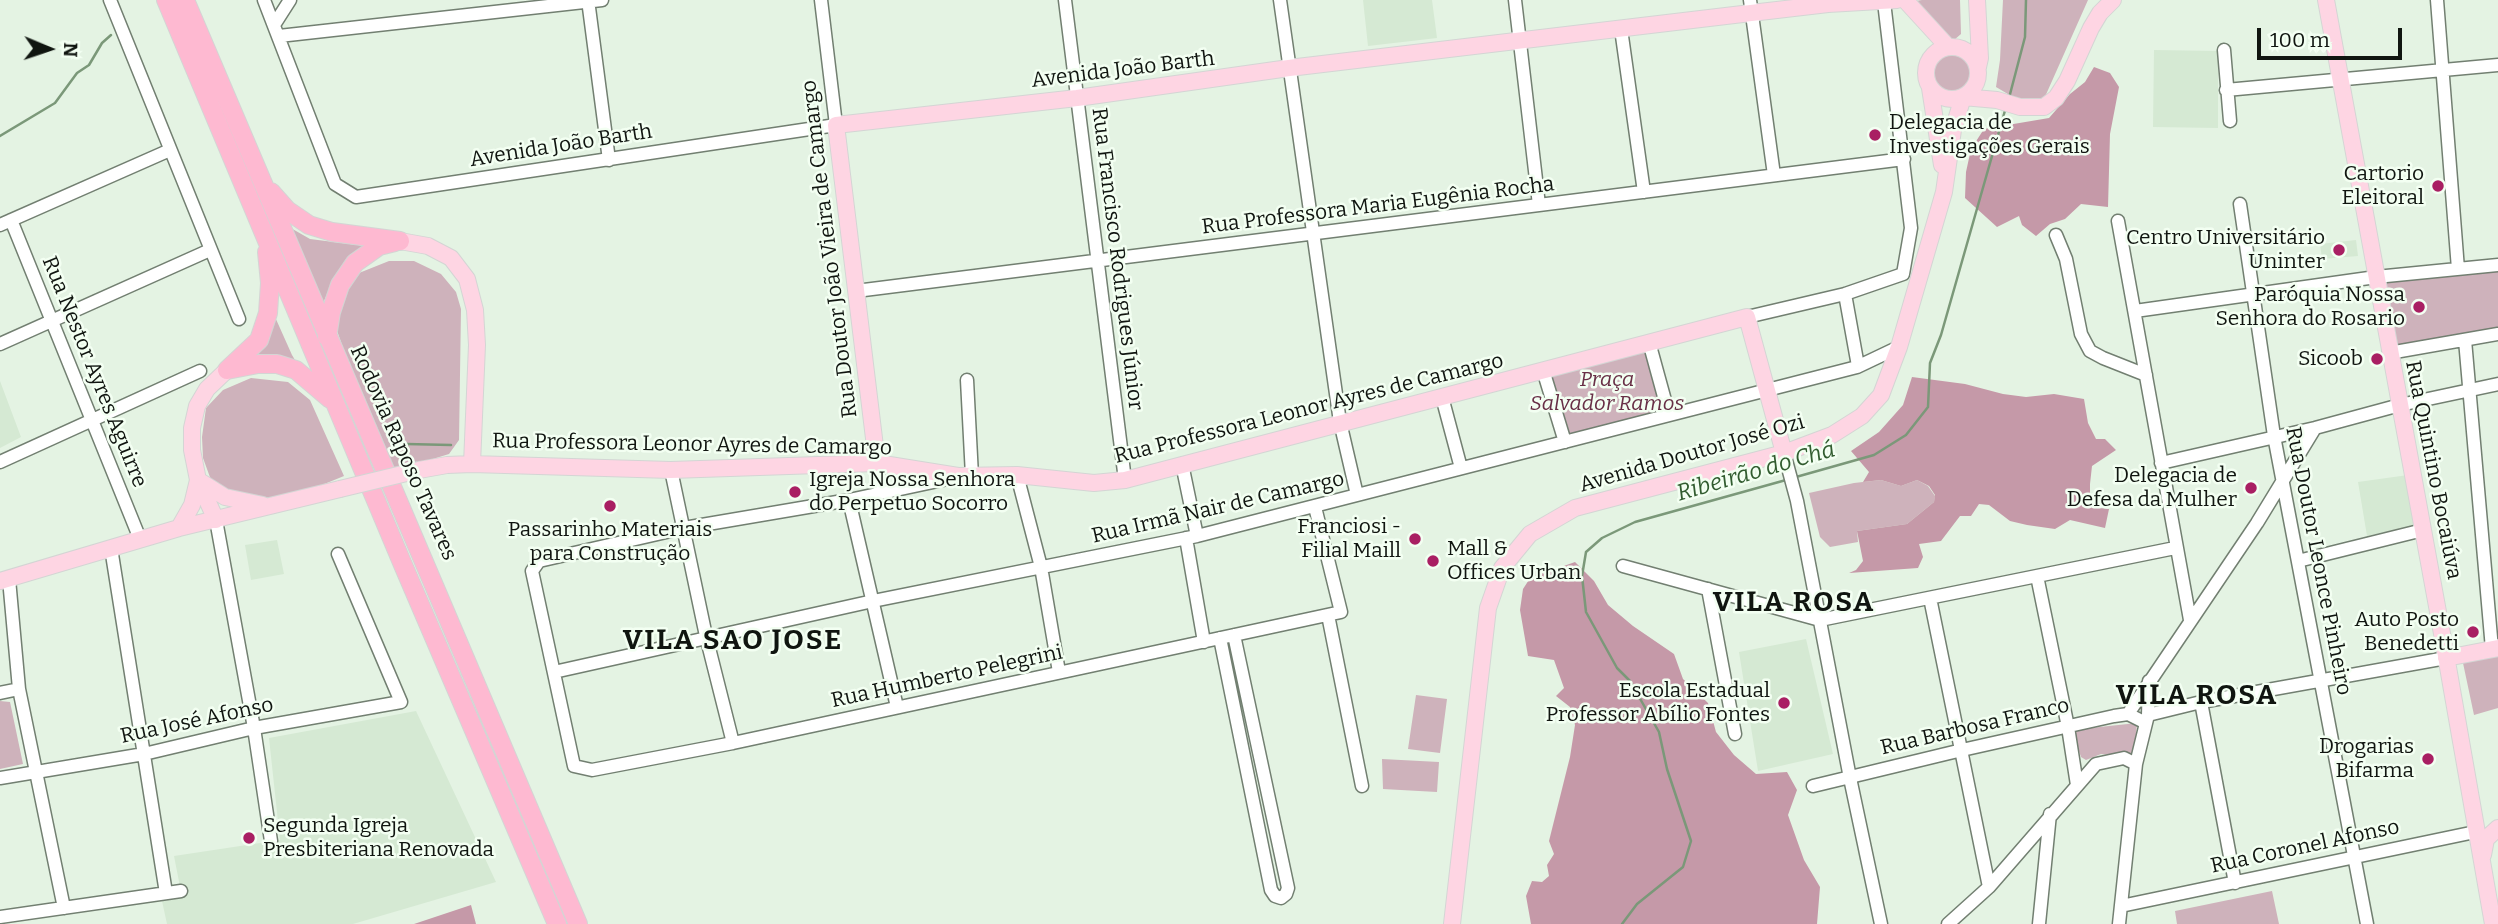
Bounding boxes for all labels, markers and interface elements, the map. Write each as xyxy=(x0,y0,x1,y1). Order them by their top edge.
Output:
north arrow xyxy=(14,14,84,84)
scale bar xyxy=(2260,14,2405,58)
text: 100 m xyxy=(2270,27,2330,53)
text: N xyxy=(59,42,82,57)
street label: Avenida João Barth xyxy=(1030,46,1216,94)
street label: Rua Doutor João Vieira de Camargo xyxy=(797,79,863,419)
street label: Rua Francisco Rodrigues Júnior xyxy=(1086,106,1148,412)
place label: Delegacia de Investigações Gerais xyxy=(1889,110,2090,160)
street label: Avenida João Barth xyxy=(468,119,654,173)
marker: Delegacia de Investigações Gerais xyxy=(1867,127,1883,143)
place label: Cartorio Eleitoral xyxy=(2342,161,2424,211)
street label: Rua Professora Maria Eugênia Rocha xyxy=(1200,172,1556,240)
marker: Cartorio Eleitoral xyxy=(2430,178,2446,194)
place label: Centro Universitário Uninter xyxy=(2126,225,2325,275)
marker: Centro Universitário Uninter xyxy=(2331,242,2347,258)
street label: Rua Nestor Ayres Aguirre xyxy=(36,253,152,491)
place label: Paróquia Nossa Senhora do Rosario xyxy=(2215,282,2405,332)
marker: Paróquia Nossa Senhora do Rosario xyxy=(2411,299,2427,315)
street label: Rodovia Raposo Tavares xyxy=(344,342,462,564)
place label: Sicoob xyxy=(2298,346,2363,372)
street label: Rua Professora Leonor Ayres de Camargo xyxy=(1112,348,1506,470)
marker: Sicoob xyxy=(2369,351,2385,367)
street label: Rua Quintino Bocaiúva xyxy=(2399,359,2467,581)
park label: Praça Salvador Ramos xyxy=(1530,367,1684,417)
street label: Avenida Doutor José Ozi xyxy=(1577,410,1807,498)
street label: Rua Doutor Leonce Pinheiro xyxy=(2280,425,2356,697)
street label: Rua Professora Leonor Ayres de Camargo xyxy=(492,429,892,461)
water label: Ribeirão do Chá xyxy=(1674,436,1838,508)
place label: Delegacia de Defesa da Mulher xyxy=(2067,463,2237,513)
place label: Igreja Nossa Senhora do Perpetuo Socorro xyxy=(809,467,1015,517)
street label: Rua Irmã Nair de Camargo xyxy=(1089,467,1347,549)
marker: Delegacia de Defesa da Mulher xyxy=(2243,480,2259,496)
marker: Igreja Nossa Senhora do Perpetuo Socorro xyxy=(787,484,803,500)
marker: Passarinho Materiais para Construção xyxy=(602,498,618,514)
place label: Franciosi - Filial Maill xyxy=(1297,514,1401,564)
place label: Passarinho Materiais para Construção xyxy=(508,517,712,567)
marker: Franciosi - Filial Maill xyxy=(1407,531,1423,547)
place label: Mall & Offices Urban xyxy=(1447,536,1581,586)
marker: Mall & Offices Urban xyxy=(1425,553,1441,569)
district label: VILA ROSA xyxy=(1714,586,1874,620)
place label: Auto Posto Benedetti xyxy=(2354,607,2459,657)
district label: VILA SAO JOSE xyxy=(624,624,842,658)
marker: Auto Posto Benedetti xyxy=(2465,624,2481,640)
street label: Rua Humberto Pelegrini xyxy=(829,640,1065,714)
place label: Escola Estadual Professor Abílio Fontes xyxy=(1546,678,1770,728)
district label: VILA ROSA xyxy=(2117,679,2277,713)
street label: Rua José Afonso xyxy=(118,692,276,750)
street label: Rua Barbosa Franco xyxy=(1878,693,2072,761)
marker: Escola Estadual Professor Abílio Fontes xyxy=(1776,695,1792,711)
place label: Drogarias Bifarma xyxy=(2319,734,2414,784)
marker: Drogarias Bifarma xyxy=(2420,751,2436,767)
place label: Segunda Igreja Presbiteriana Renovada xyxy=(263,813,494,863)
street label: Rua Coronel Afonso xyxy=(2208,815,2402,879)
marker: Segunda Igreja Presbiteriana Renovada xyxy=(241,830,257,846)

